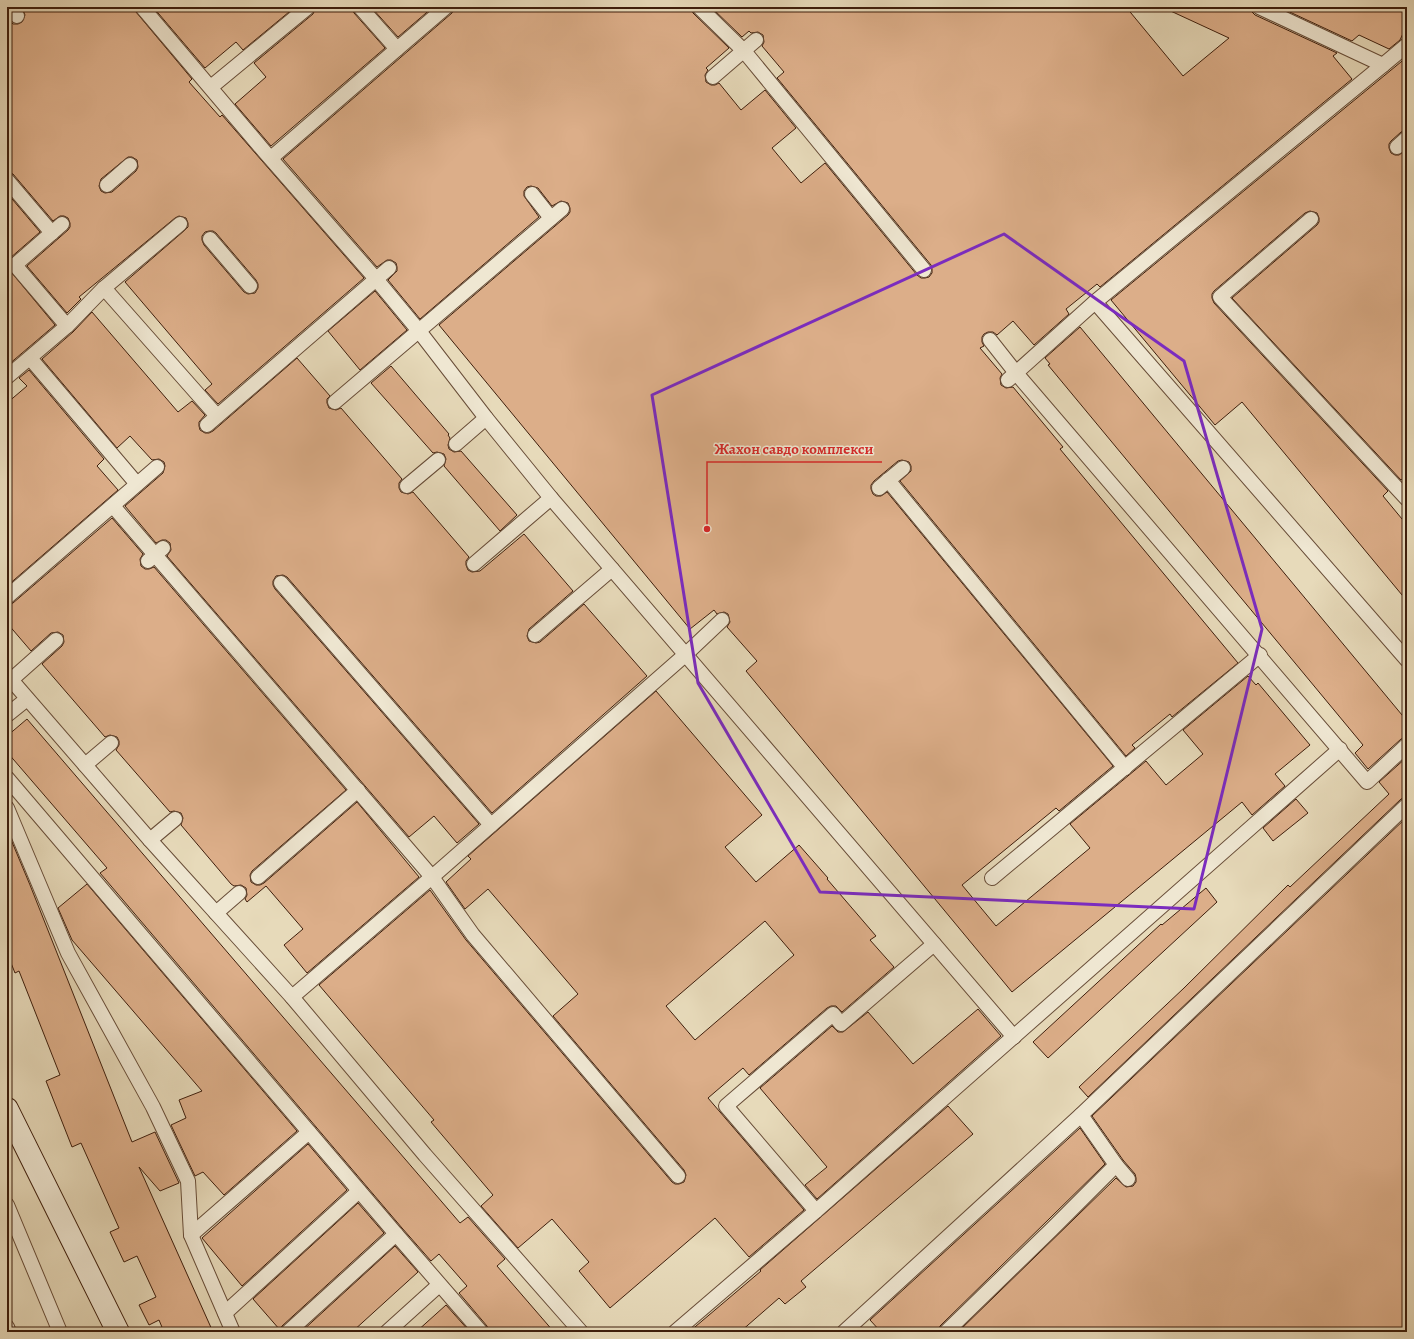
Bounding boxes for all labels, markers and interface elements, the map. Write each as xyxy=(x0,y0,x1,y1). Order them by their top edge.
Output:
callout: Жахон савдо комплекси xyxy=(707,435,882,462)
text: Жахон савдо комплекси xyxy=(715,439,874,459)

